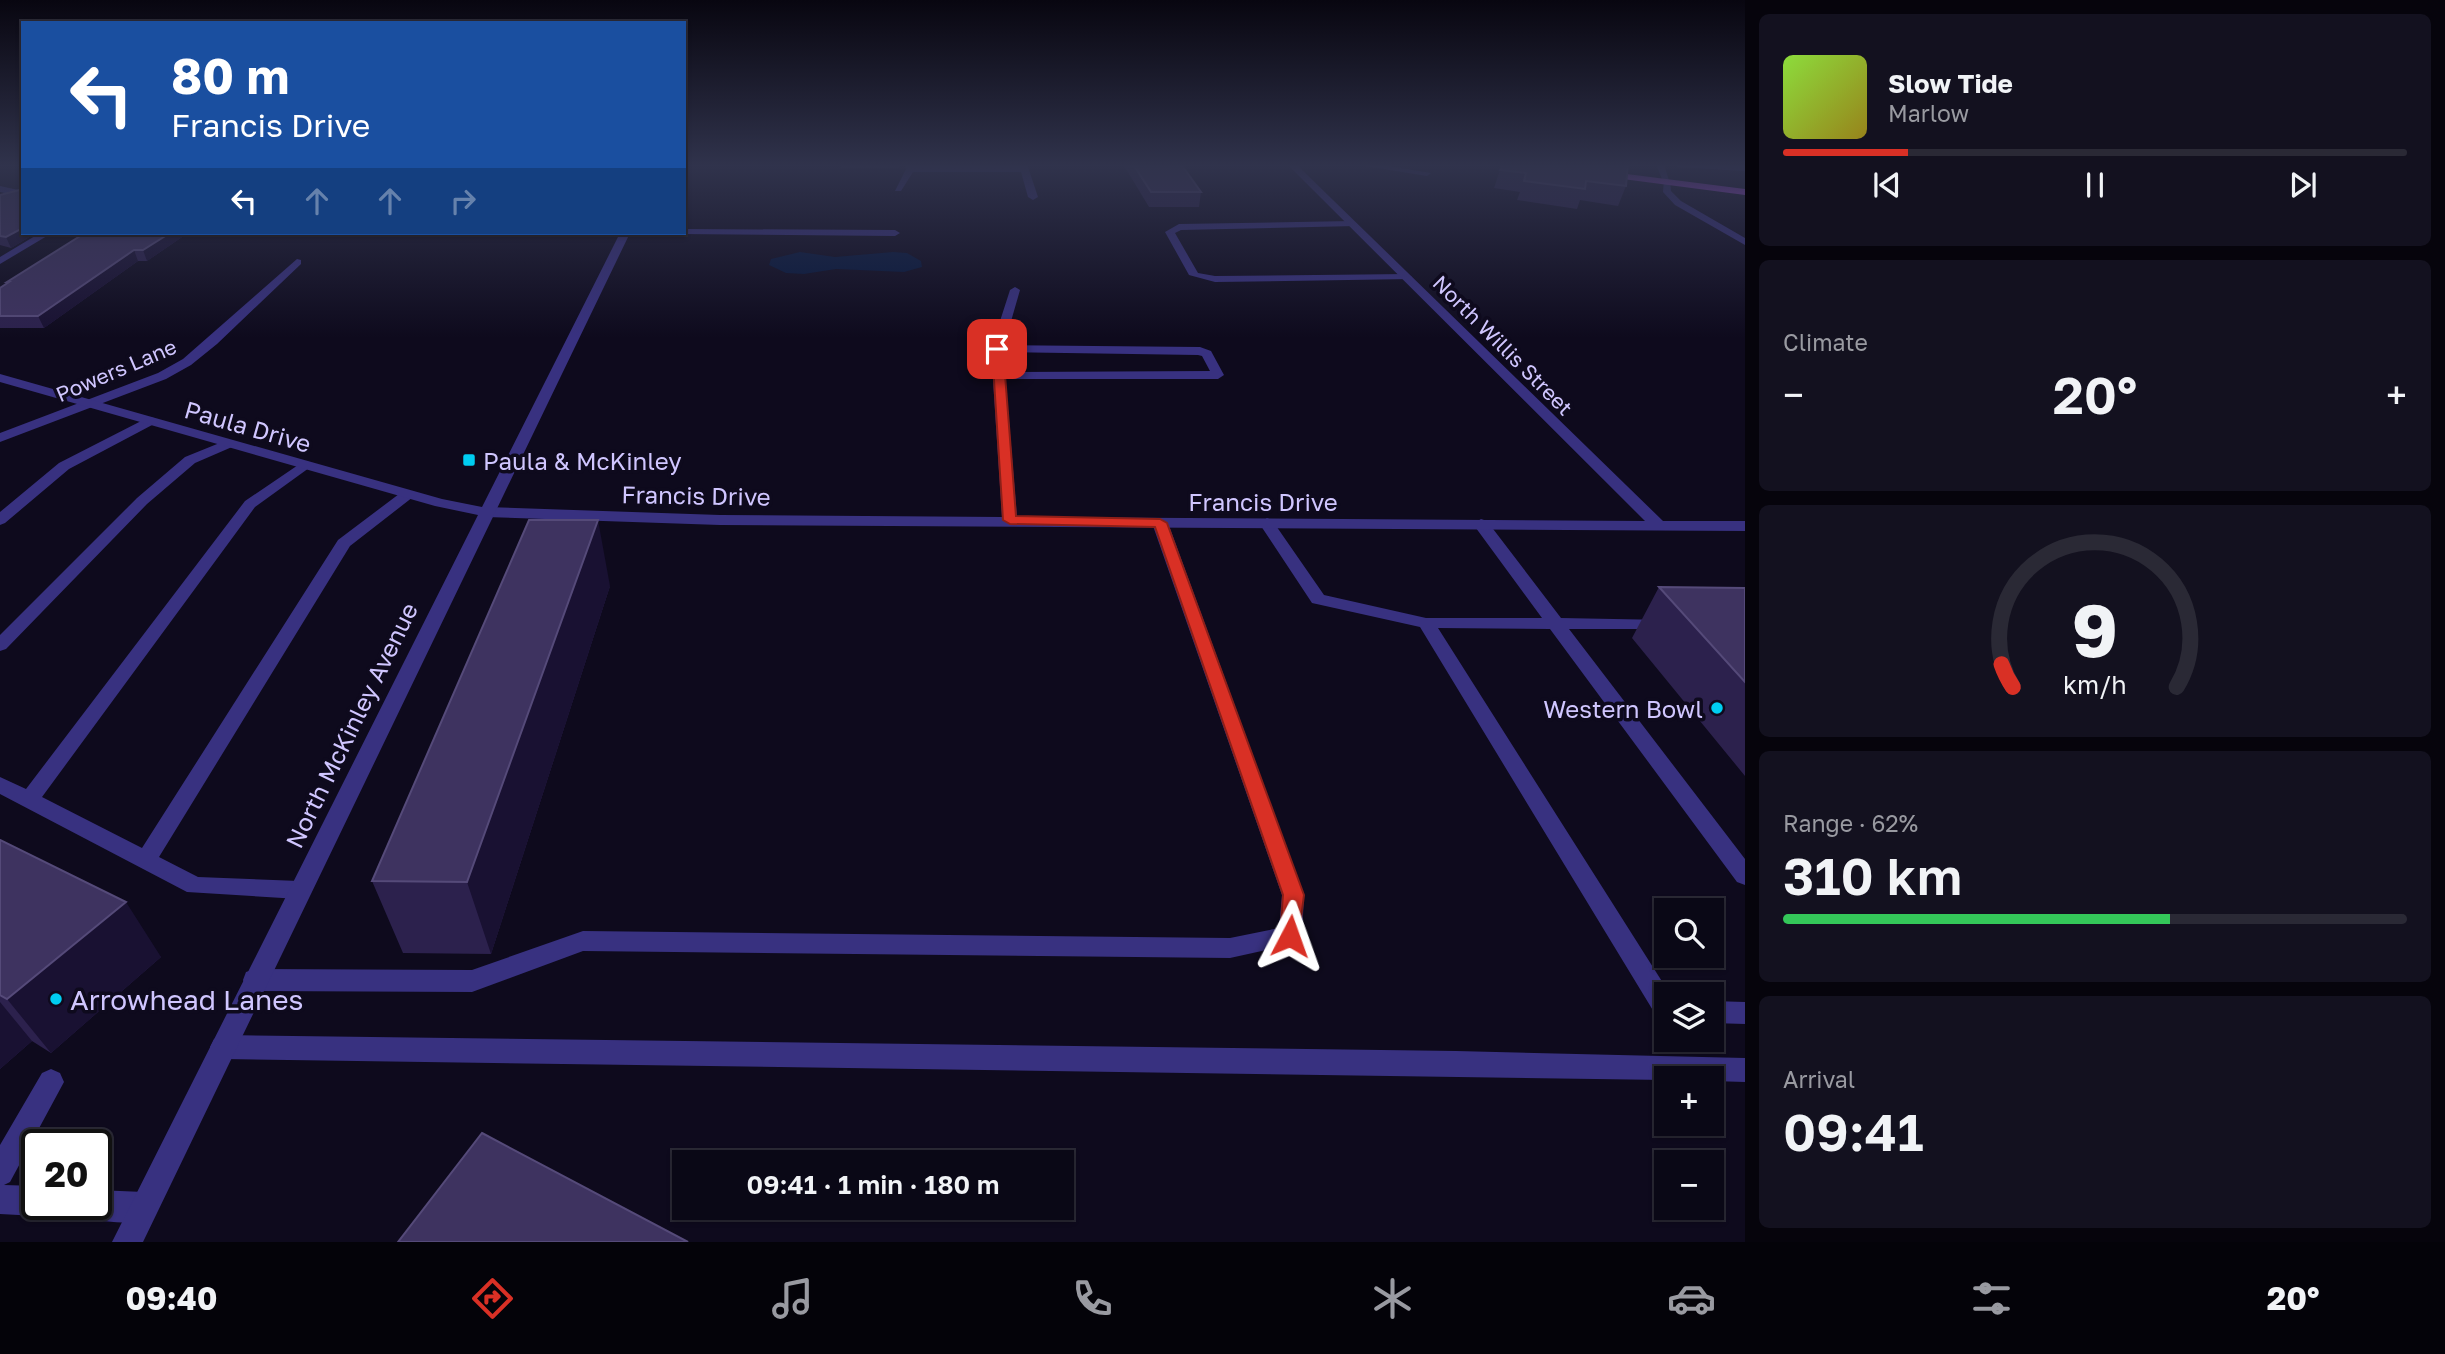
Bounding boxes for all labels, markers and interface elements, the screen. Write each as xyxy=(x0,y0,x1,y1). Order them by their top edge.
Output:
text: 80 m xyxy=(171,46,289,105)
icon: left xyxy=(56,49,147,140)
text: Slow Tide xyxy=(1888,68,2013,99)
text: Marlow xyxy=(1888,99,1969,127)
text: Francis Drive xyxy=(171,106,370,144)
icon: previous xyxy=(1868,166,1906,204)
icon: pause xyxy=(2076,166,2114,204)
icon: next xyxy=(2284,166,2322,204)
icon: left xyxy=(225,182,263,220)
icon: ahead xyxy=(298,182,336,220)
icon: ahead xyxy=(371,182,409,220)
icon: right xyxy=(444,182,482,220)
street label: North Willis Street xyxy=(1428,270,1578,420)
pin xyxy=(967,319,1027,379)
text: Climate xyxy=(1783,328,1868,356)
icon: arrive xyxy=(978,330,1016,368)
street label: Powers Lane xyxy=(52,333,180,407)
text: 20° xyxy=(2053,363,2137,425)
text: − xyxy=(1783,372,1804,417)
text: + xyxy=(2386,372,2407,417)
street label: Paula Drive xyxy=(181,394,315,458)
place label: Paula & McKinley xyxy=(483,446,682,475)
marker: Paula & McKinley xyxy=(461,452,477,468)
street label: Francis Drive xyxy=(621,479,771,511)
street label: Francis Drive xyxy=(1188,487,1338,516)
text: 9 xyxy=(2072,586,2118,673)
street label: North McKinley Avenue xyxy=(279,598,423,852)
text: km/h xyxy=(2063,669,2127,700)
place label: Western Bowl xyxy=(1543,694,1703,723)
marker: Western Bowl xyxy=(1709,700,1725,716)
text: Range · 62% xyxy=(1783,809,1918,837)
text: 310 km xyxy=(1783,844,1962,906)
map controls xyxy=(1654,898,1724,1220)
button: search xyxy=(1654,898,1724,968)
position arrow xyxy=(1253,899,1327,973)
button: layers xyxy=(1654,982,1724,1052)
place label: Arrowhead Lanes xyxy=(70,983,303,1016)
marker: Arrowhead Lanes xyxy=(48,991,64,1007)
text: Arrival xyxy=(1783,1065,1855,1093)
button: + xyxy=(1654,1066,1724,1136)
text: 09:41 xyxy=(1783,1100,1924,1162)
speed limit sign: 20 xyxy=(21,1129,112,1220)
button: − xyxy=(1654,1150,1724,1220)
text: 09:41 · 1 min · 180 m xyxy=(747,1169,999,1200)
icon: directions xyxy=(468,1274,517,1323)
icon: music xyxy=(768,1274,817,1323)
icon: phone xyxy=(1068,1274,1117,1323)
icon: climate xyxy=(1368,1274,1417,1323)
icon: car xyxy=(1667,1274,1716,1323)
icon: filters xyxy=(1967,1274,2016,1323)
text: 09:40 xyxy=(125,1279,218,1317)
text: 20° xyxy=(2267,1279,2320,1317)

